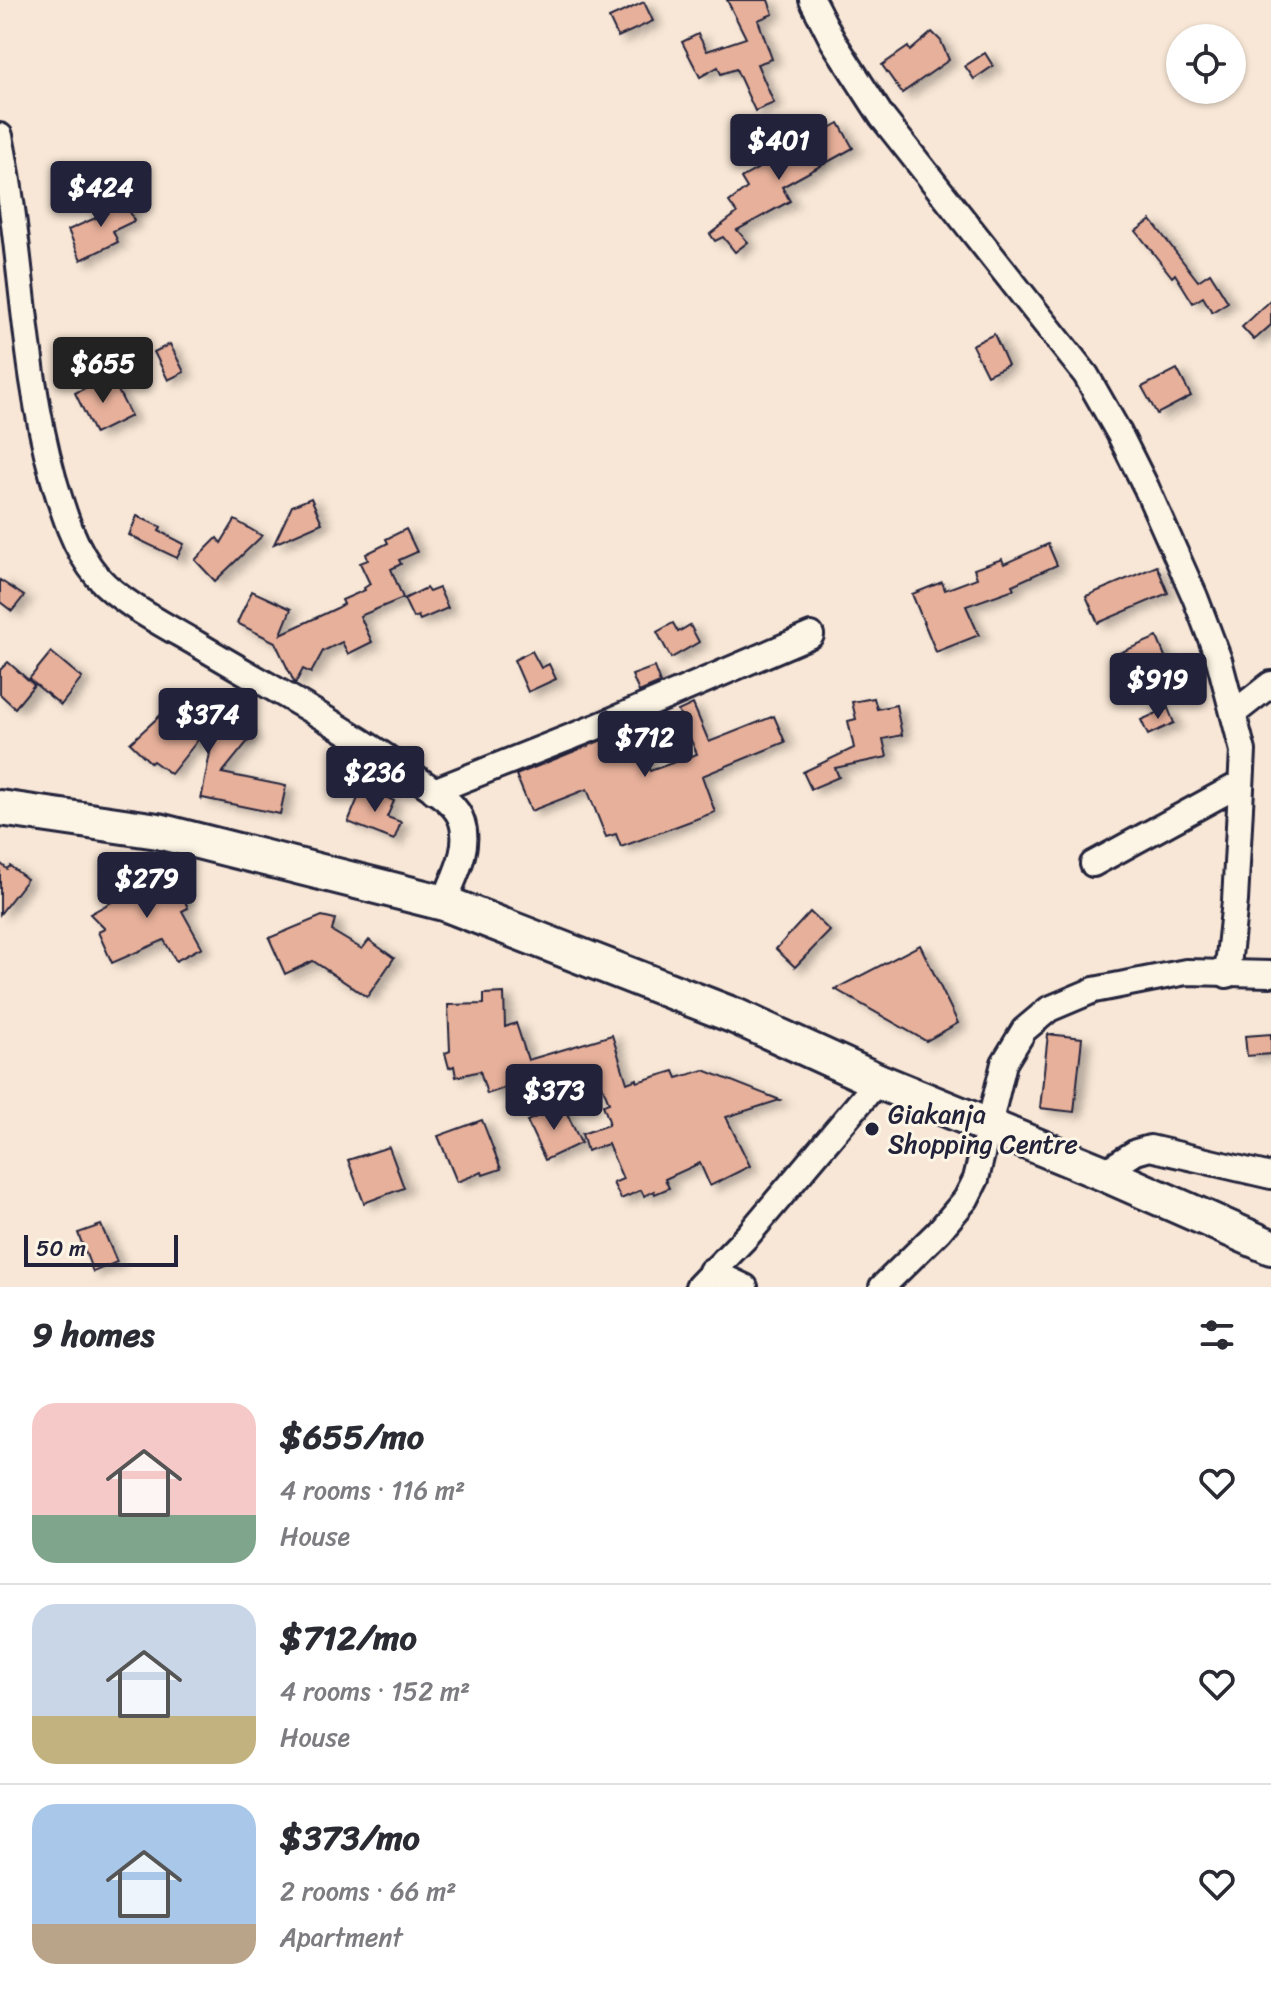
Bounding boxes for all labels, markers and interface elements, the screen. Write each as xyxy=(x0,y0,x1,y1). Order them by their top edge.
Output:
map controls xyxy=(1166,24,1246,104)
button: locate xyxy=(1166,24,1246,104)
pin: $401 xyxy=(732,114,826,182)
text: $401 xyxy=(748,117,810,163)
pin: $424 xyxy=(54,161,148,229)
text: $424 xyxy=(68,164,134,210)
pin: $655 xyxy=(56,337,150,405)
text: $655 xyxy=(71,340,135,386)
pin: $919 xyxy=(1111,653,1205,721)
text: $919 xyxy=(1128,656,1188,702)
pin: $374 xyxy=(161,688,255,756)
text: $374 xyxy=(177,691,239,737)
pin: $712 xyxy=(598,711,692,779)
text: $712 xyxy=(616,714,674,760)
pin: $236 xyxy=(328,746,422,814)
text: $236 xyxy=(344,749,406,795)
pin: $279 xyxy=(100,852,194,920)
text: $279 xyxy=(115,855,179,901)
pin: $373 xyxy=(507,1064,601,1132)
text: $373 xyxy=(524,1067,584,1113)
place label: Giakanja Shopping Centre xyxy=(888,1091,1078,1167)
marker: Giakanja Shopping Centre xyxy=(863,1120,881,1138)
text: 50 m xyxy=(36,1229,86,1268)
scale bar xyxy=(24,1231,178,1267)
text: 9 homes xyxy=(32,1305,154,1365)
icon: filters xyxy=(1195,1313,1239,1357)
text: $655/mo xyxy=(280,1407,424,1467)
icon: home xyxy=(96,1435,192,1531)
icon: heart xyxy=(1195,1461,1239,1505)
text: 4 rooms · 116 m² xyxy=(280,1467,465,1513)
text: House xyxy=(280,1513,350,1559)
text: $712/mo xyxy=(280,1608,417,1668)
icon: home xyxy=(96,1636,192,1732)
icon: heart xyxy=(1195,1662,1239,1706)
text: 4 rooms · 152 m² xyxy=(280,1668,470,1714)
text: House xyxy=(280,1714,350,1760)
text: $373/mo xyxy=(280,1808,420,1868)
icon: home xyxy=(96,1836,192,1932)
icon: heart xyxy=(1195,1862,1239,1906)
text: 2 rooms · 66 m² xyxy=(280,1868,456,1914)
text: Apartment xyxy=(280,1914,403,1960)

